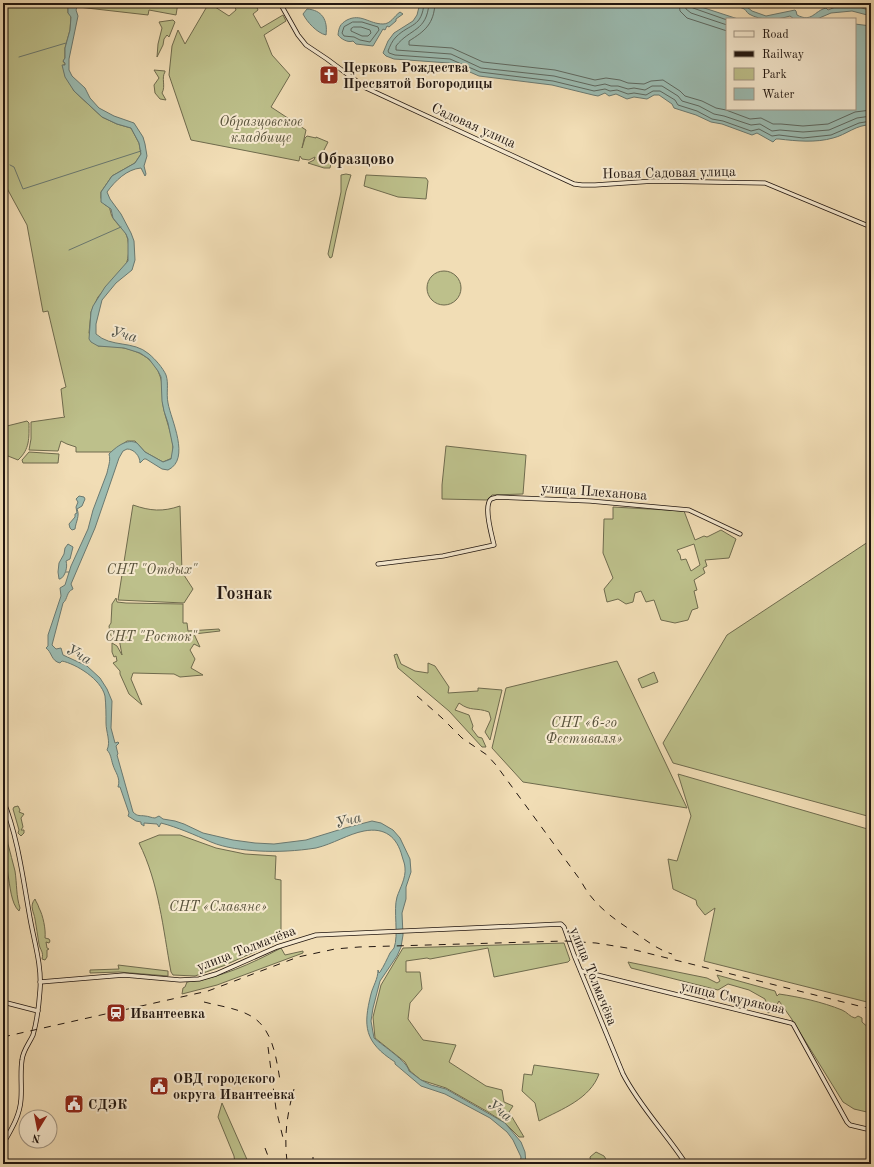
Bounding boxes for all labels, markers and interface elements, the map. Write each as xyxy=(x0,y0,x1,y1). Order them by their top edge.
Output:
legend xyxy=(726,18,856,110)
text: Road xyxy=(762,29,789,41)
text: Railway xyxy=(762,49,805,61)
place label: Церковь Рождества Пресвятой Богородицы xyxy=(343,61,493,91)
church icon: Церковь Рождества Пресвятой Богородицы xyxy=(318,64,340,86)
text: Park xyxy=(762,69,787,81)
text: Water xyxy=(762,89,795,101)
street label: Садовая улица xyxy=(429,101,518,151)
park label: Образцовское кладбище xyxy=(219,114,303,146)
district label: Образцово xyxy=(318,152,394,168)
street label: Новая Садовая улица xyxy=(602,165,736,181)
water label: Уча xyxy=(109,325,138,346)
street label: улица Плеханова xyxy=(540,481,648,503)
park label: СНТ "Отдых" xyxy=(107,563,198,577)
district label: Гознак xyxy=(216,585,273,603)
park label: СНТ "Росток" xyxy=(105,630,198,644)
water label: Уча xyxy=(63,642,94,668)
park label: СНТ «6-го Фестиваля» xyxy=(546,716,622,746)
water label: Уча xyxy=(334,811,363,832)
park label: СНТ «Славяне» xyxy=(169,900,267,914)
street label: улица Толмачёва xyxy=(195,924,298,974)
street label: улица Толмачёва xyxy=(567,925,619,1028)
street label: улица Смурякова xyxy=(679,979,786,1017)
station icon: Ивантеевка xyxy=(105,1002,127,1024)
place label: Ивантеевка xyxy=(130,1007,205,1021)
place label: ОВД городского округа Ивантеевка xyxy=(173,1072,295,1102)
public building icon: ОВД городского округа Ивантеевка xyxy=(148,1075,170,1097)
public building icon: СДЭК xyxy=(63,1093,85,1115)
water label: Уча xyxy=(484,1097,514,1125)
place label: СДЭК xyxy=(88,1098,128,1112)
north arrow xyxy=(18,1109,58,1149)
text: N xyxy=(31,1131,42,1144)

